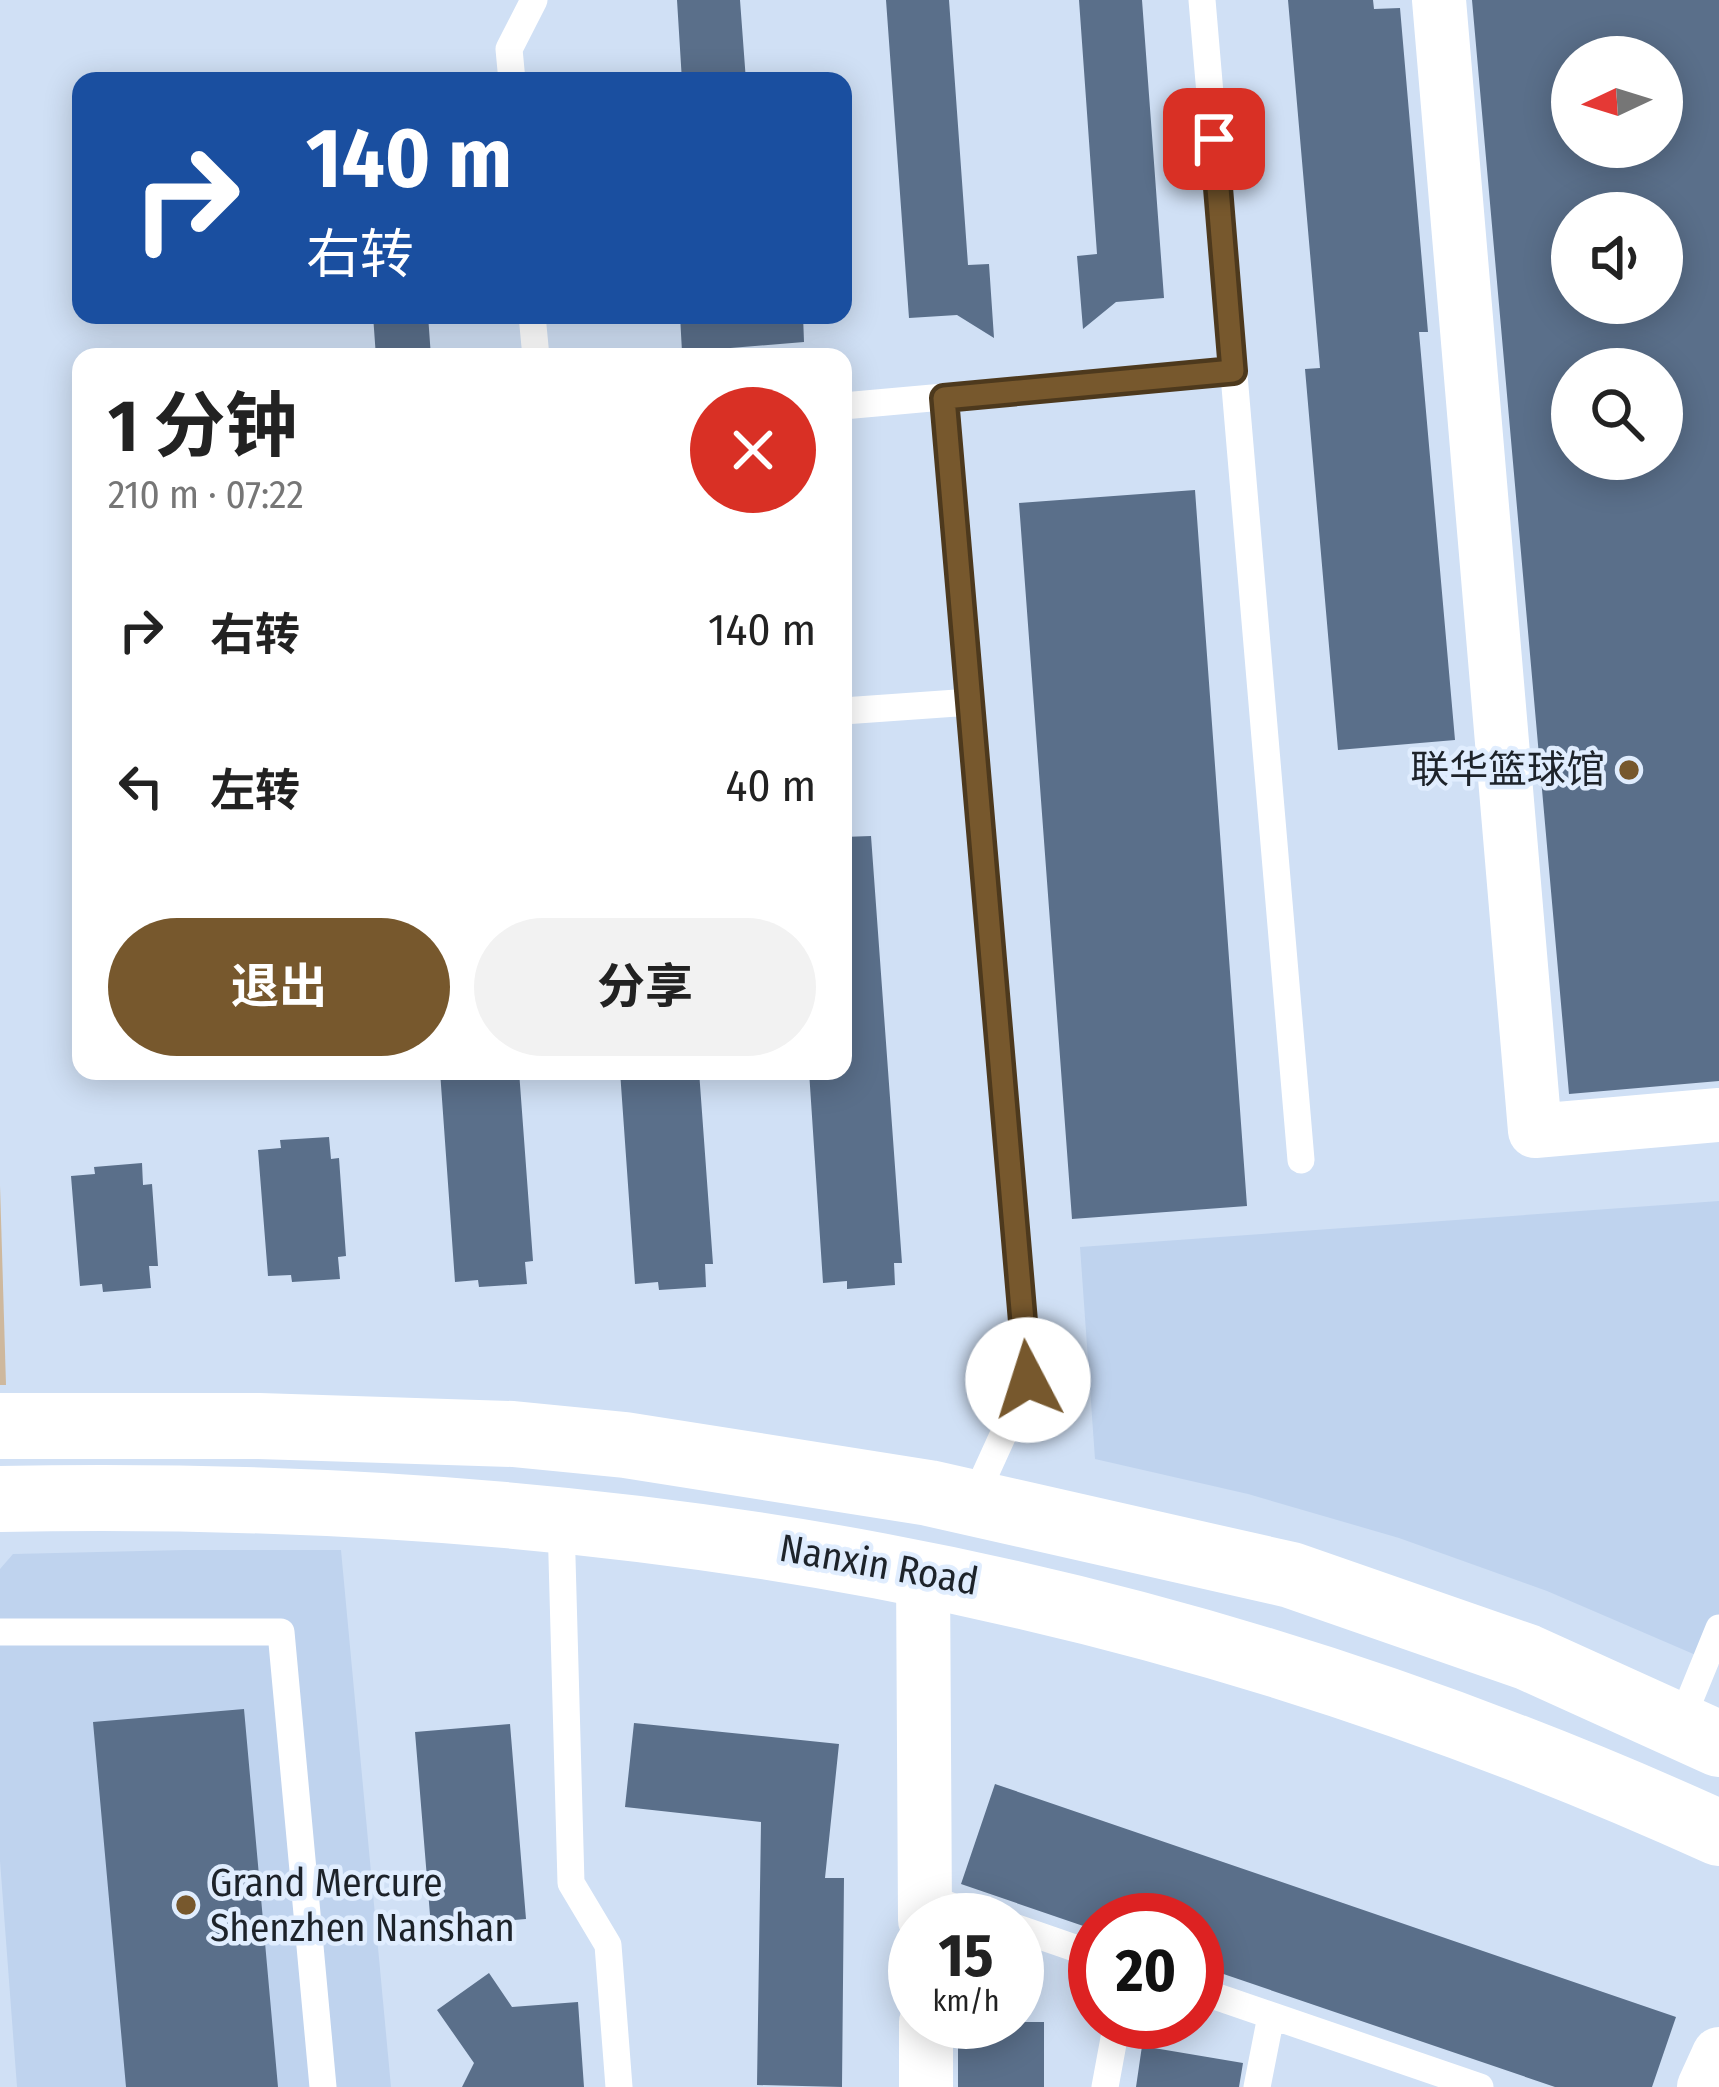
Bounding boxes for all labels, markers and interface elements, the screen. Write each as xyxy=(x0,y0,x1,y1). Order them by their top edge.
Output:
north arrow xyxy=(1551,36,1683,168)
map controls xyxy=(1551,36,1683,480)
pin xyxy=(1163,88,1265,190)
icon: arrive xyxy=(1181,106,1247,172)
text: 140 m xyxy=(306,108,512,209)
icon: right xyxy=(108,120,264,276)
button: sound xyxy=(1551,192,1683,324)
text: 右转 xyxy=(306,223,414,287)
button: search xyxy=(1551,348,1683,480)
text: 1 分钟 xyxy=(108,384,297,470)
button: close xyxy=(690,387,816,513)
text: 210 m · 07:22 xyxy=(108,472,304,518)
icon: right xyxy=(108,597,174,663)
text: 140 m xyxy=(708,603,816,657)
text: 右转 xyxy=(210,608,300,662)
place label: 联华篮球馆 xyxy=(1410,747,1605,793)
icon: left xyxy=(108,753,174,819)
marker: 联华篮球馆 xyxy=(1616,757,1642,783)
text: 40 m xyxy=(726,759,816,813)
text: 左转 xyxy=(210,764,300,818)
button: 退出 xyxy=(108,918,450,1056)
button: 分享 xyxy=(474,918,816,1056)
position arrow xyxy=(965,1317,1091,1443)
street label: Nanxin Road xyxy=(776,1525,982,1605)
place label: Grand Mercure Shenzhen Nanshan xyxy=(210,1860,515,1951)
marker: Grand Mercure Shenzhen Nanshan xyxy=(173,1892,199,1918)
speed limit sign: 20 xyxy=(1068,1893,1224,2049)
text: 15 xyxy=(939,1920,993,1992)
text: km/h xyxy=(933,1983,999,2019)

